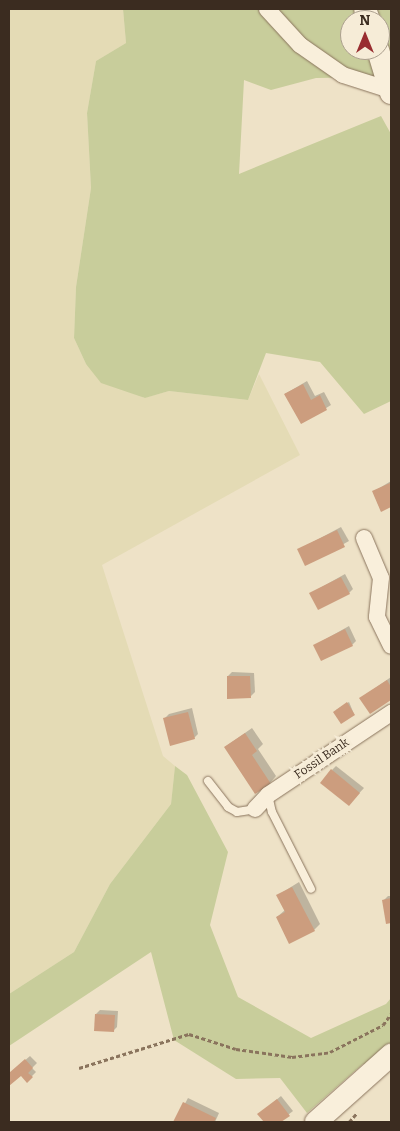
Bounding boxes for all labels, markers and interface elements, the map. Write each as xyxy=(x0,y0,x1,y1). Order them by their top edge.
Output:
north arrow xyxy=(340,10,390,60)
text: N xyxy=(360,12,370,29)
street label: Fossil Bank xyxy=(292,736,352,782)

